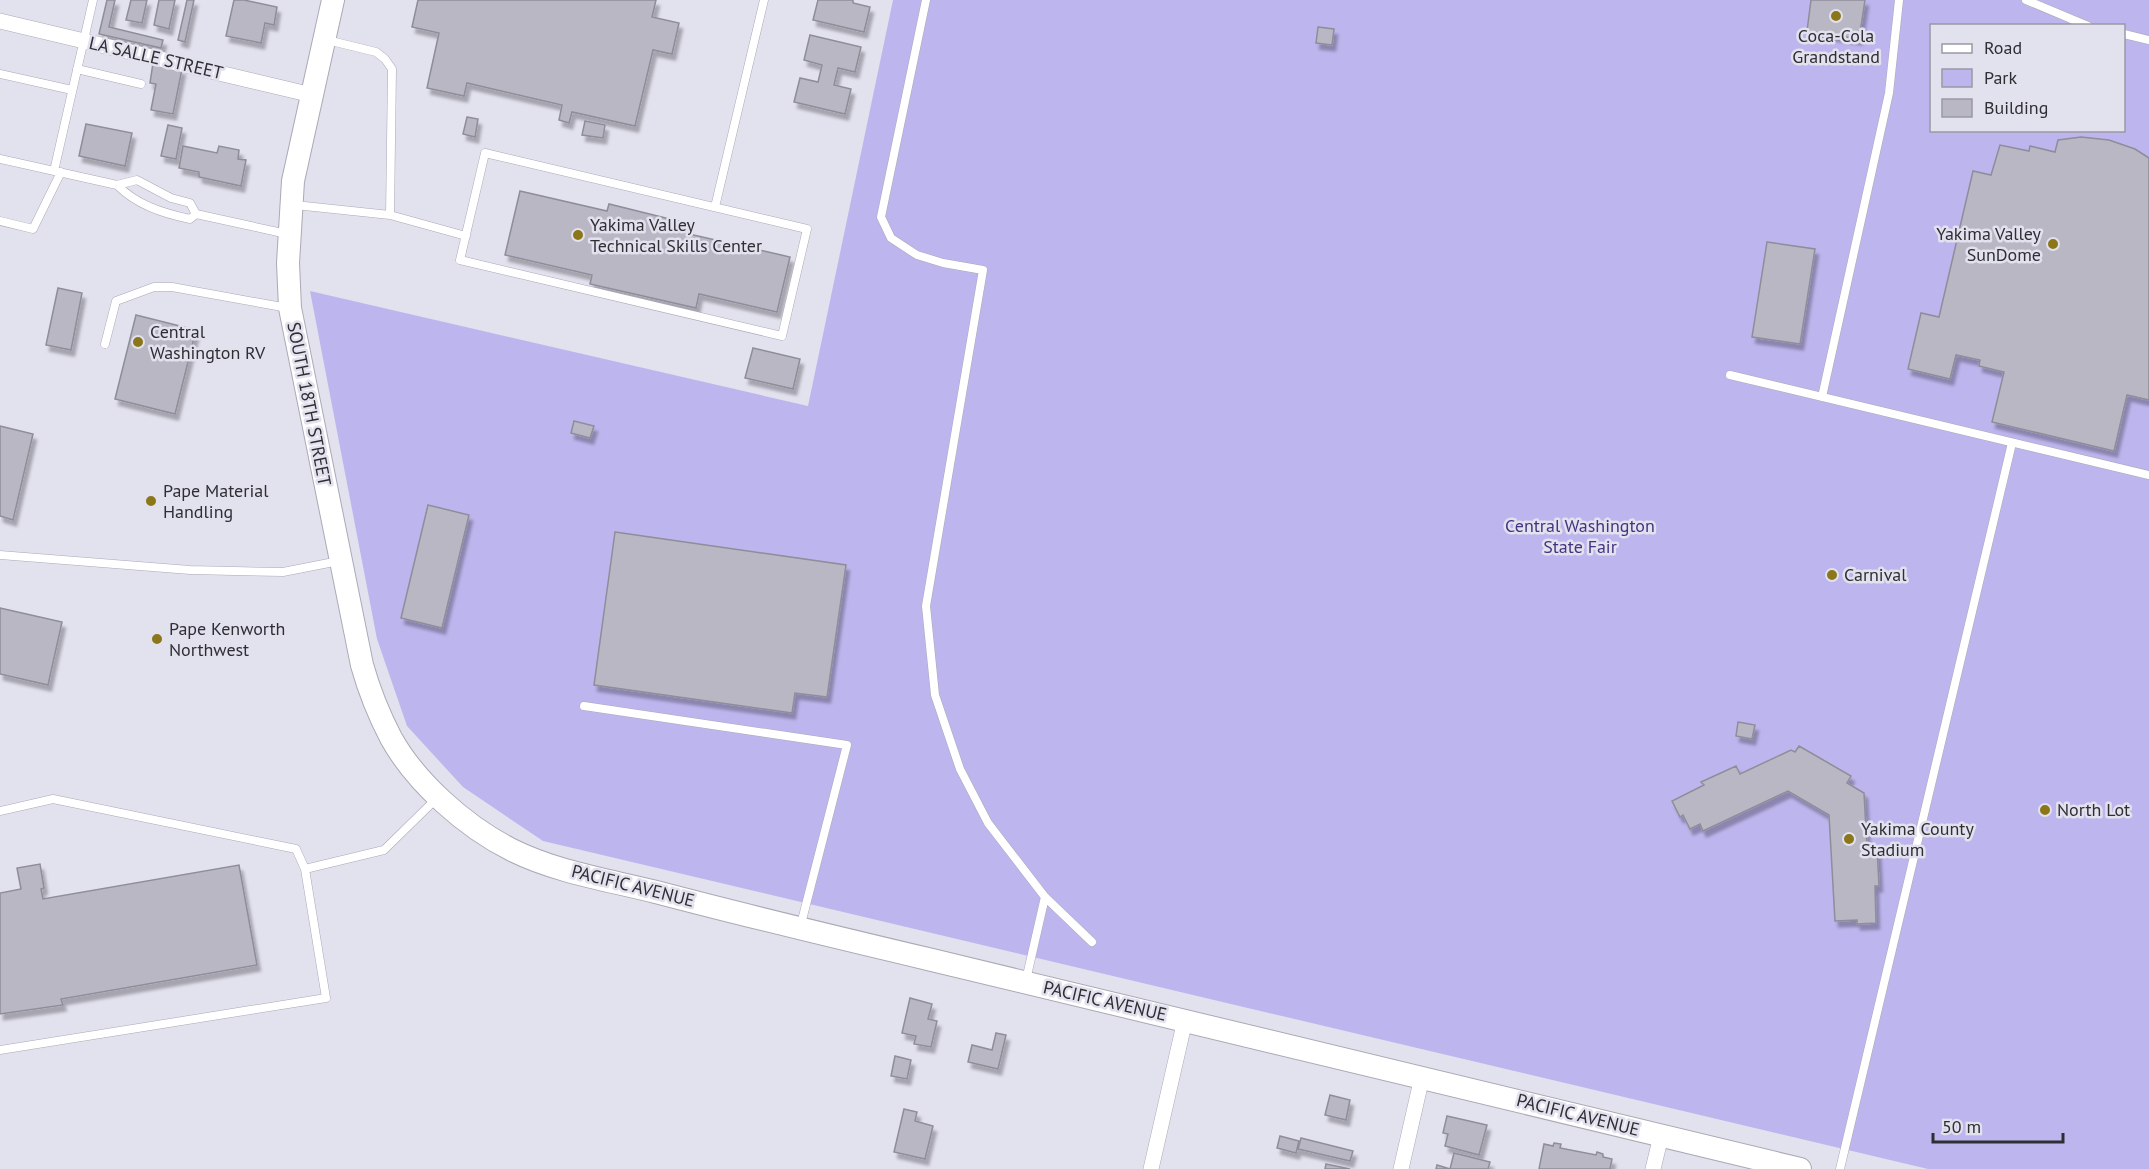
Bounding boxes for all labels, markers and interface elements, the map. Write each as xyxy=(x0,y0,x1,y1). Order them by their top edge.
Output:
marker: Coca-Cola Grandstand xyxy=(1829,9,1843,23)
place label: Coca-Cola Grandstand xyxy=(1792,24,1880,68)
legend xyxy=(1930,24,2125,132)
street label: LA SALLE STREET xyxy=(87,31,225,84)
text: Road xyxy=(1984,36,2022,59)
text: Park xyxy=(1984,66,2017,89)
text: Building xyxy=(1984,96,2048,119)
place label: Yakima Valley Technical Skills Center xyxy=(590,213,762,257)
place label: Yakima Valley SunDome xyxy=(1936,222,2042,266)
marker: Yakima Valley Technical Skills Center xyxy=(571,228,585,242)
marker: Yakima Valley SunDome xyxy=(2046,237,2060,251)
place label: Central Washington RV xyxy=(150,320,266,364)
street label: SOUTH 18TH STREET xyxy=(282,320,337,488)
marker: Central Washington RV xyxy=(131,335,145,349)
place label: Pape Material Handling xyxy=(163,479,269,523)
marker: Pape Material Handling xyxy=(144,494,158,508)
park label: Central Washington State Fair xyxy=(1505,514,1655,558)
place label: Carnival xyxy=(1844,563,1907,586)
marker: Carnival xyxy=(1825,568,1839,582)
place label: Pape Kenworth Northwest xyxy=(169,617,285,661)
marker: Pape Kenworth Northwest xyxy=(150,632,164,646)
place label: North Lot xyxy=(2057,798,2130,821)
marker: North Lot xyxy=(2038,803,2052,817)
place label: Yakima County Stadium xyxy=(1861,817,1974,861)
marker: Yakima County Stadium xyxy=(1842,832,1856,846)
street label: PACIFIC AVENUE xyxy=(569,859,697,912)
street label: PACIFIC AVENUE xyxy=(1041,975,1169,1026)
street label: PACIFIC AVENUE xyxy=(1514,1088,1642,1141)
scale bar xyxy=(1933,1106,2064,1144)
text: 50 m xyxy=(1942,1115,1981,1138)

